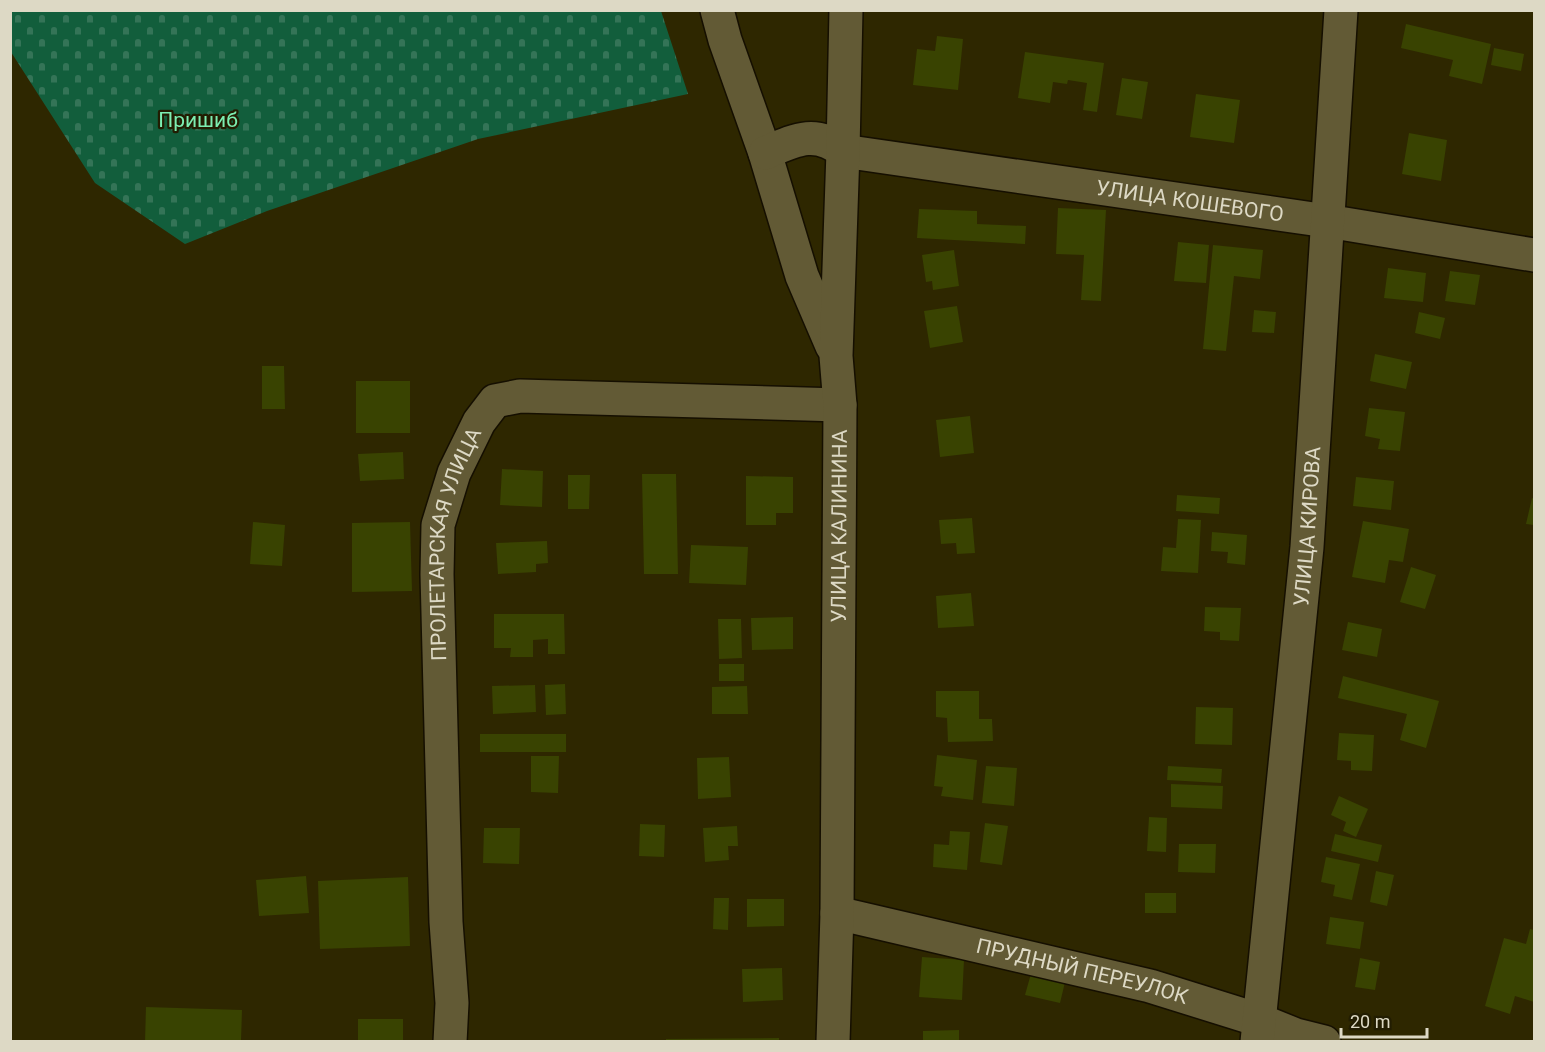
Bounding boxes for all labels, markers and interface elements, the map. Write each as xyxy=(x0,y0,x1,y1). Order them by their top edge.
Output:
park label: Пришиб xyxy=(158,108,238,132)
street label: УЛИЦА КОШЕВОГО xyxy=(1094,176,1285,227)
street label: ПРОЛЕТАРСКАЯ УЛИЦА xyxy=(425,424,486,661)
street label: УЛИЦА КАЛИНИНА xyxy=(827,429,852,623)
street label: УЛИЦА КИРОВА xyxy=(1289,446,1325,607)
street label: ПРУДНЫЙ ПЕРЕУЛОК xyxy=(974,934,1192,1009)
scale bar xyxy=(1341,1001,1426,1039)
text: 20 m xyxy=(1350,1011,1390,1032)

